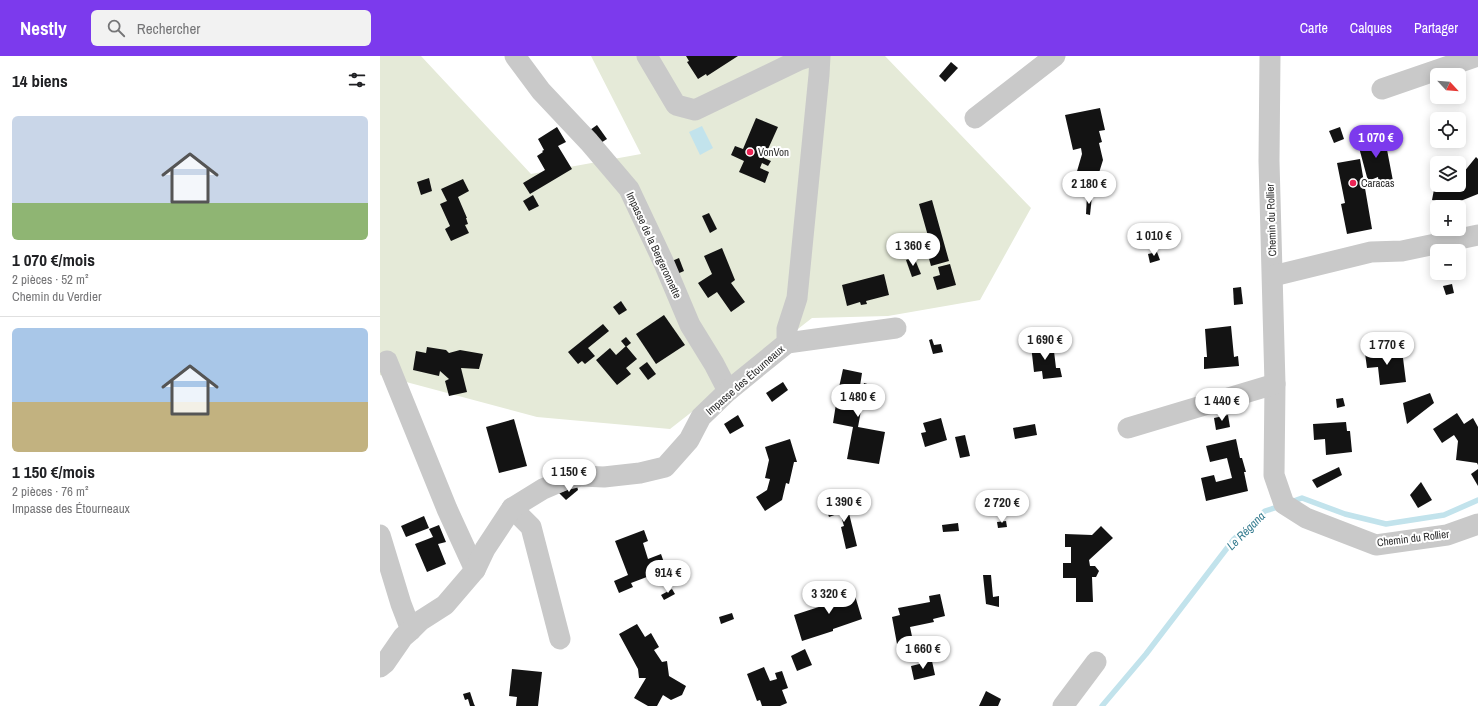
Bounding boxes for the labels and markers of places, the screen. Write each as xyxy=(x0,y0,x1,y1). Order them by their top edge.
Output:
pin: 1 070 € xyxy=(1339,125,1413,159)
place label: VonVon xyxy=(758,145,789,159)
marker: VonVon xyxy=(745,147,755,157)
pin: 2 180 € xyxy=(1052,171,1126,205)
place label: Caracas xyxy=(1361,176,1395,190)
marker: Caracas xyxy=(1348,178,1358,188)
pin: 1 010 € xyxy=(1117,223,1191,257)
pin: 1 360 € xyxy=(876,233,950,267)
pin: 1 690 € xyxy=(1008,327,1082,361)
pin: 1 770 € xyxy=(1350,332,1424,366)
pin: 1 480 € xyxy=(821,384,895,418)
pin: 1 440 € xyxy=(1185,388,1259,422)
pin: 1 150 € xyxy=(532,459,606,493)
pin: 1 390 € xyxy=(807,489,881,523)
pin: 2 720 € xyxy=(965,490,1039,524)
pin: 914 € xyxy=(640,560,696,594)
pin: 3 320 € xyxy=(792,581,866,615)
pin: 1 660 € xyxy=(886,636,960,670)

